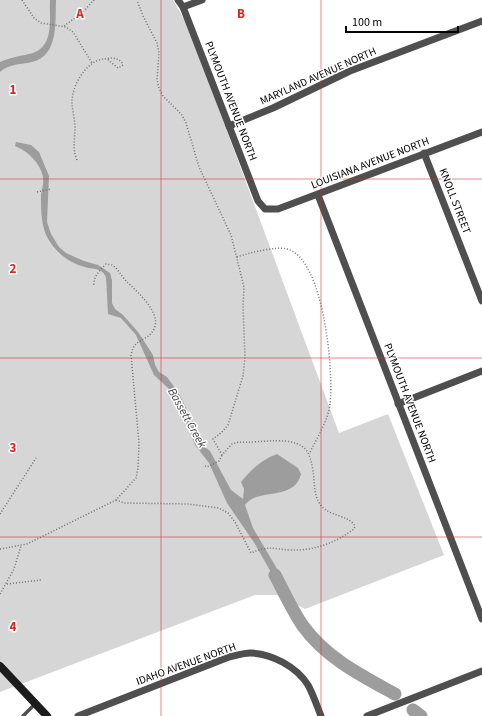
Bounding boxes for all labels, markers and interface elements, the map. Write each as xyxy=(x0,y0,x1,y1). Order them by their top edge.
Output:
text: A xyxy=(75,5,84,23)
text: B xyxy=(237,5,245,23)
scale bar xyxy=(346,8,458,34)
text: 100 m xyxy=(352,14,382,31)
street label: PLYMOUTH AVENUE NORTH xyxy=(201,39,261,163)
street label: MARYLAND AVENUE NORTH xyxy=(257,44,379,108)
text: 1 xyxy=(10,81,17,99)
street label: LOUISIANA AVENUE NORTH xyxy=(309,134,431,192)
street label: KNOLL STREET xyxy=(436,166,474,236)
text: 2 xyxy=(10,260,17,278)
street label: PLYMOUTH AVENUE NORTH xyxy=(380,341,440,465)
water label: Bassett Creek xyxy=(163,385,211,451)
text: 3 xyxy=(10,439,17,457)
text: 4 xyxy=(10,618,17,636)
street label: IDAHO AVENUE NORTH xyxy=(134,639,238,689)

